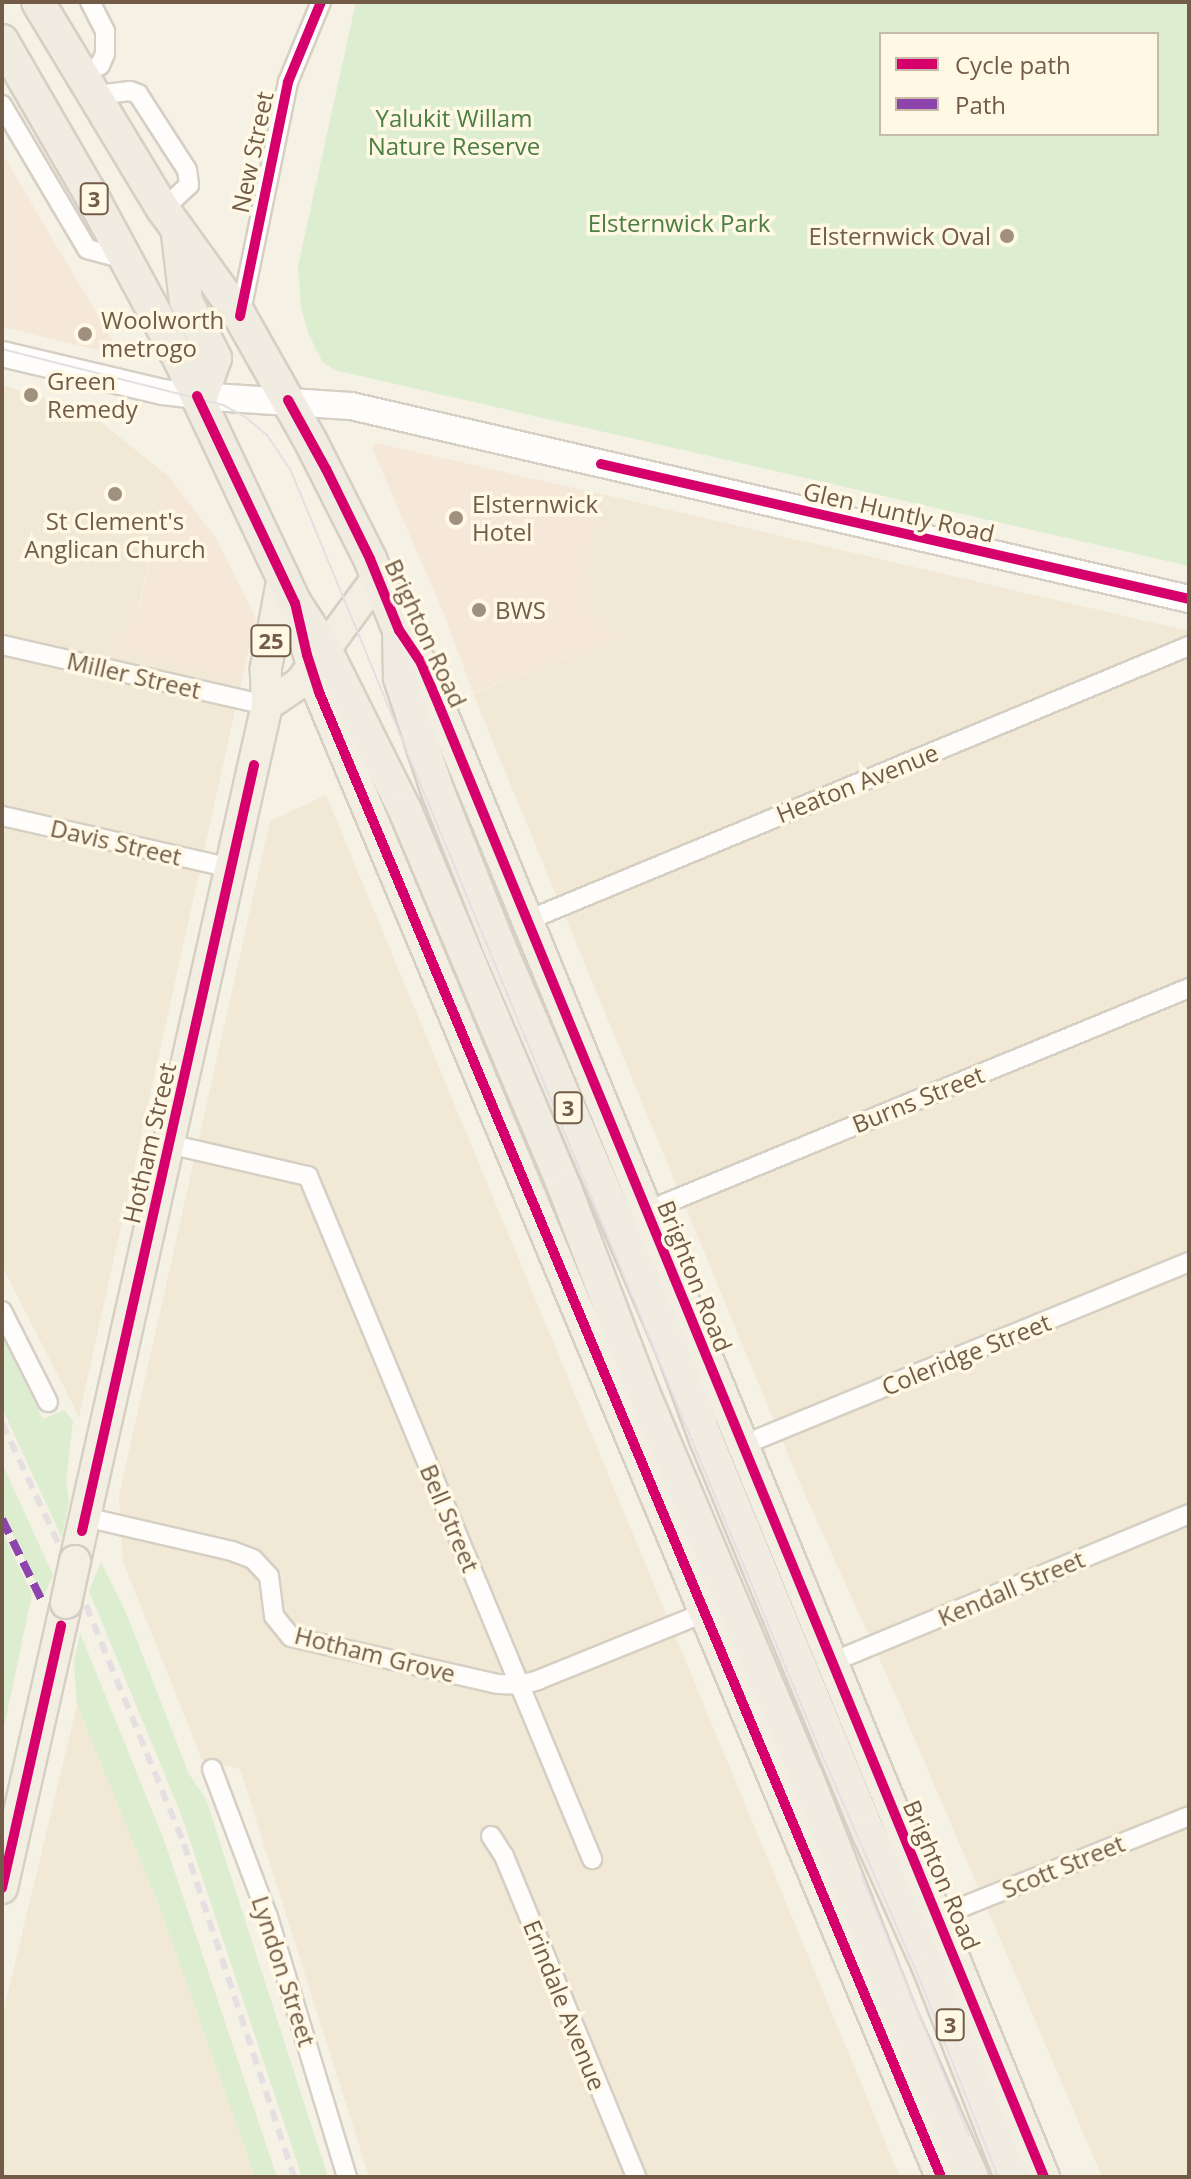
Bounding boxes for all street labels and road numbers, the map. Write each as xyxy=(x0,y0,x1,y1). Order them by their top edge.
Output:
street label: New Street xyxy=(225,89,279,215)
road number: 3 xyxy=(78,181,110,217)
street label: Glen Huntly Road xyxy=(801,476,997,548)
street label: Brighton Road xyxy=(379,554,473,712)
road number: 25 xyxy=(249,623,293,659)
street label: Miller Street xyxy=(64,646,204,704)
street label: Heaton Avenue xyxy=(772,737,942,829)
street label: Davis Street xyxy=(48,813,184,871)
street label: Hotham Street xyxy=(116,1060,182,1226)
street label: Burns Street xyxy=(848,1060,988,1138)
road number: 3 xyxy=(552,1090,584,1126)
street label: Brighton Road xyxy=(652,1196,738,1356)
street label: Coleridge Street xyxy=(877,1307,1055,1401)
street label: Bell Street xyxy=(414,1460,486,1576)
street label: Kendall Street xyxy=(933,1544,1089,1632)
street label: Hotham Grove xyxy=(292,1620,458,1688)
street label: Brighton Road xyxy=(897,1796,987,1954)
street label: Scott Street xyxy=(998,1828,1128,1904)
street label: Lyndon Street xyxy=(246,1892,322,2050)
street label: Erindale Avenue xyxy=(518,1916,612,2094)
road number: 3 xyxy=(934,2007,966,2043)

